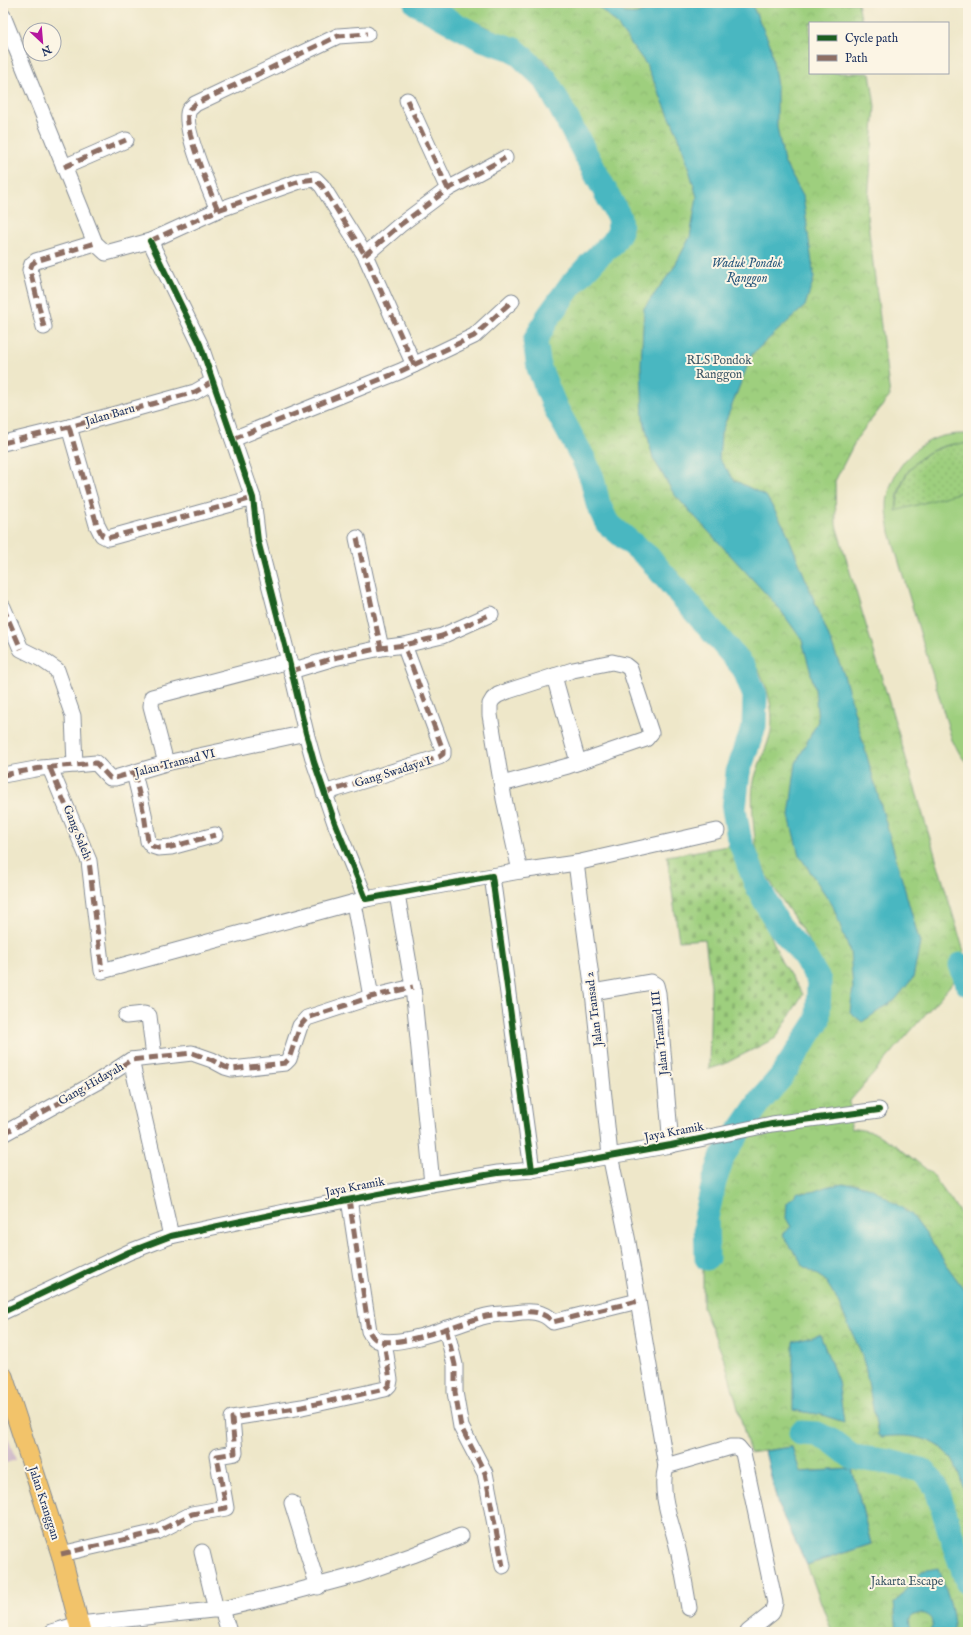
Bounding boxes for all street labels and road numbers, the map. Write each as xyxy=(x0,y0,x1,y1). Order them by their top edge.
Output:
street label: Jalan Baru xyxy=(81,401,137,431)
street label: Jalan Transad VI xyxy=(131,746,217,782)
street label: Gang Swadaya I xyxy=(353,753,433,791)
street label: Gang Saleh xyxy=(59,803,95,862)
street label: Jalan Transad 2 xyxy=(582,970,607,1049)
street label: Jalan Transad III xyxy=(648,990,673,1078)
street label: Gang Hidayah xyxy=(56,1059,127,1109)
street label: Jaya Kramik xyxy=(641,1119,706,1146)
street label: Jaya Kramik xyxy=(322,1174,387,1201)
street label: Jalan Kranggan xyxy=(23,1462,63,1543)

